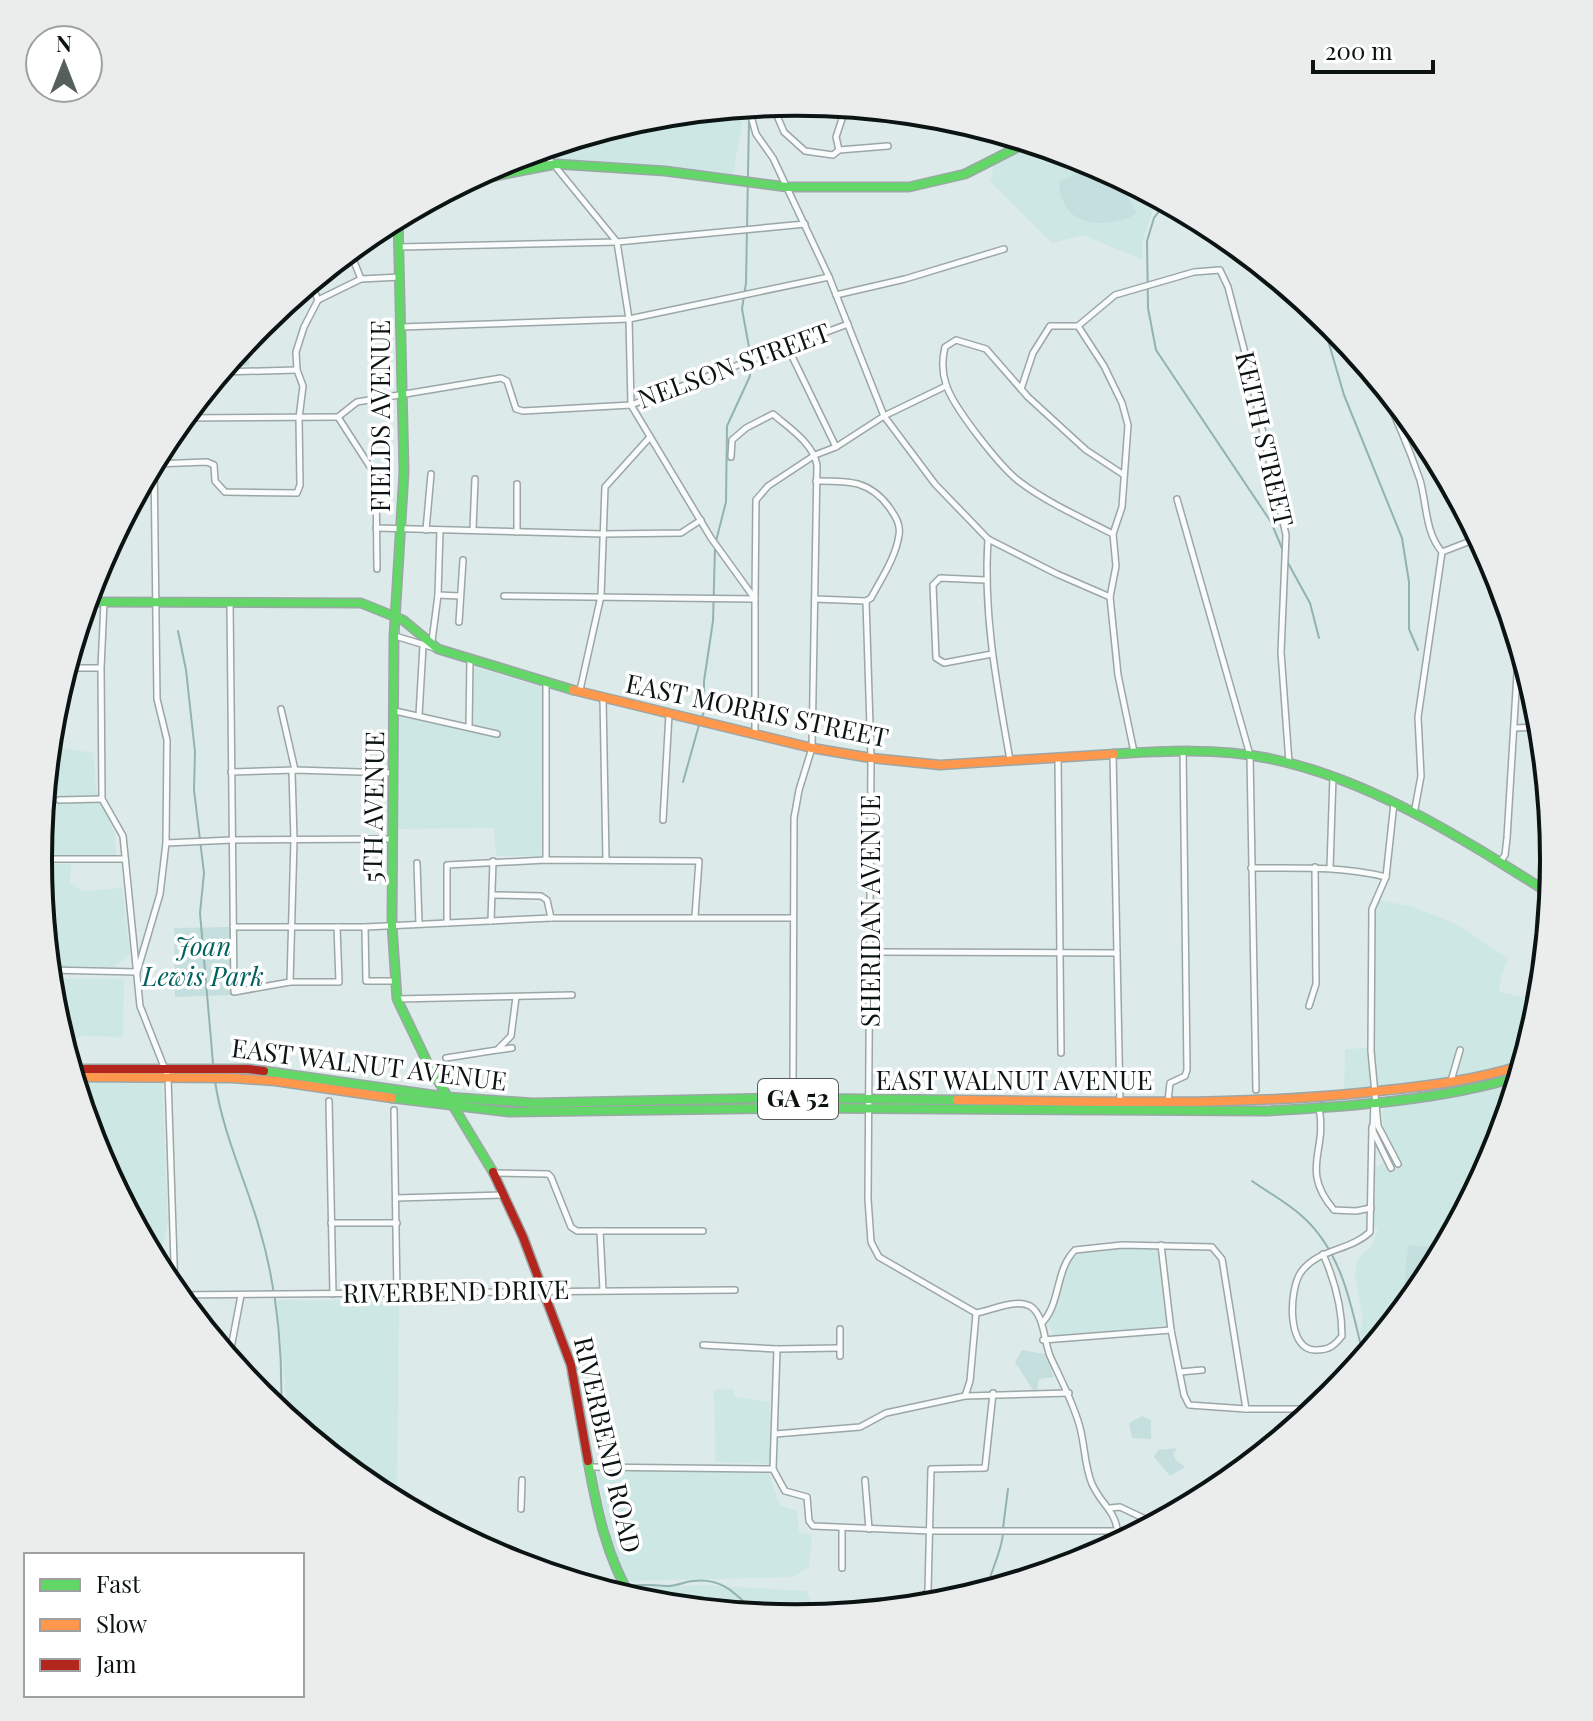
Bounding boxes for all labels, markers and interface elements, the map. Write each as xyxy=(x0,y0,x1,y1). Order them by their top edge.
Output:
north arrow xyxy=(24,24,104,104)
scale bar xyxy=(1313,24,1433,74)
text: N xyxy=(56,28,72,58)
text: 200 m xyxy=(1325,34,1393,66)
street label: NELSON STREET xyxy=(632,314,835,416)
street label: FIELDS AVENUE xyxy=(362,320,397,512)
street label: KEITH STREET xyxy=(1228,348,1303,530)
street label: EAST MORRIS STREET xyxy=(623,665,892,754)
street label: 5TH AVENUE xyxy=(354,731,391,883)
street label: SHERIDAN AVENUE xyxy=(852,795,887,1027)
park label: Joan Lewis Park xyxy=(141,928,264,993)
street label: EAST WALNUT AVENUE xyxy=(230,1029,509,1098)
street label: EAST WALNUT AVENUE xyxy=(875,1062,1153,1097)
road number: GA 52 xyxy=(758,1079,838,1119)
street label: RIVERBEND DRIVE xyxy=(342,1271,570,1310)
street label: RIVERBEND ROAD xyxy=(567,1333,650,1556)
legend xyxy=(24,1553,304,1697)
text: Fast xyxy=(96,1567,141,1599)
text: Slow xyxy=(96,1607,148,1639)
text: Jam xyxy=(95,1647,137,1679)

